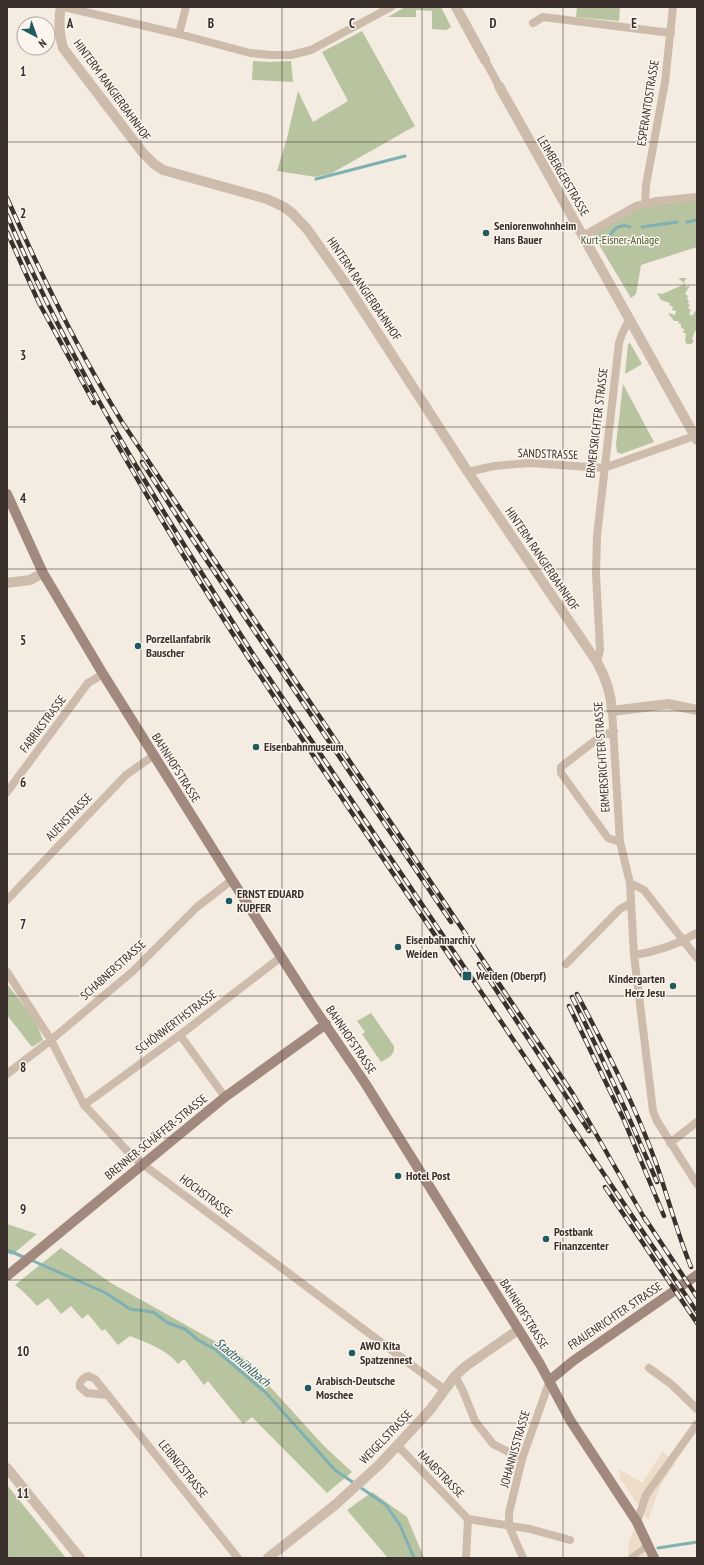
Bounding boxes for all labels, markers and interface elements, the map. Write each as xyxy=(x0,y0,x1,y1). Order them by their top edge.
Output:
text: A xyxy=(66,15,74,32)
text: B xyxy=(208,15,214,32)
text: C xyxy=(349,15,355,32)
text: D xyxy=(490,15,497,32)
text: E xyxy=(631,15,637,32)
north arrow xyxy=(16,16,56,56)
text: N xyxy=(36,36,49,51)
street label: HINTERM RANGIERBAHNHOF xyxy=(71,36,154,143)
street label: ESPERANTOSTRASSE xyxy=(633,59,662,147)
text: 1 xyxy=(20,63,26,80)
street label: LEIMBERGERSTRASSE xyxy=(534,133,593,219)
text: 2 xyxy=(20,205,26,222)
place label: Seniorenwohnheim Hans Bauer xyxy=(494,218,576,247)
marker: Seniorenwohnheim Hans Bauer xyxy=(481,228,491,238)
park label: Kurt-Eisner-Anlage xyxy=(581,232,659,247)
street label: HINTERM RANGIERBAHNHOF xyxy=(324,234,405,343)
text: 3 xyxy=(20,347,26,364)
street label: ERMERSRICHTER STRASSE xyxy=(582,367,611,479)
street label: SANDSTRASSE xyxy=(517,445,579,462)
text: 4 xyxy=(20,490,27,507)
street label: HINTERM RANGIERBAHNHOF xyxy=(502,504,583,613)
place label: Porzellanfabrik Bauscher xyxy=(146,631,211,660)
text: 5 xyxy=(20,632,26,649)
marker: Porzellanfabrik Bauscher xyxy=(133,641,143,651)
street label: FABRIKSTRASSE xyxy=(16,692,69,755)
street label: ERMERSRICHTER STRASSE xyxy=(590,701,613,813)
street label: BAHNHOFSTRASSE xyxy=(149,730,204,805)
place label: Eisenbahnmuseum xyxy=(264,739,344,754)
marker: Eisenbahnmuseum xyxy=(251,742,261,752)
text: 6 xyxy=(20,774,26,791)
street label: AUENSTRASSE xyxy=(42,790,95,844)
place label: ERNST EDUARD KUPFER xyxy=(237,886,305,915)
marker: ERNST EDUARD KUPFER xyxy=(224,896,234,906)
text: 7 xyxy=(20,916,26,933)
place label: Eisenbahnarchiv Weiden xyxy=(405,932,475,961)
street label: SCHABNERSTRASSE xyxy=(77,936,148,1003)
marker: Eisenbahnarchiv Weiden xyxy=(393,942,403,952)
place label: Weiden (Oberpf) xyxy=(475,968,546,983)
marker: Weiden (Oberpf) xyxy=(461,970,473,982)
place label: Kindergarten Herz Jesu xyxy=(609,971,665,1000)
marker: Kindergarten Herz Jesu xyxy=(668,981,678,991)
street label: SCHÖNWERTHSTRASSE xyxy=(132,986,219,1057)
street label: BAHNHOFSTRASSE xyxy=(323,1003,380,1077)
text: 8 xyxy=(20,1059,26,1076)
street label: BRENNER-SCHÄFFER-STRASSE xyxy=(102,1091,210,1182)
place label: Hotel Post xyxy=(406,1168,451,1183)
street label: HOCHSTRASSE xyxy=(177,1171,236,1220)
marker: Hotel Post xyxy=(393,1171,403,1181)
text: 9 xyxy=(20,1201,26,1218)
place label: Postbank Finanzcenter xyxy=(554,1224,609,1253)
marker: Postbank Finanzcenter xyxy=(541,1234,551,1244)
street label: BAHNHOFSTRASSE xyxy=(497,1276,552,1351)
street label: FRAUENRICHTER STRASSE xyxy=(565,1279,665,1353)
water label: Stadtmühlbach xyxy=(211,1334,275,1391)
place label: AWO Kita Spatzennest xyxy=(359,1338,413,1367)
text: 10 xyxy=(17,1343,29,1360)
marker: AWO Kita Spatzennest xyxy=(347,1348,357,1358)
place label: Arabisch-Deutsche Moschee xyxy=(315,1373,395,1402)
marker: Arabisch-Deutsche Moschee xyxy=(303,1383,313,1393)
street label: WEIGELSTRASSE xyxy=(356,1407,415,1467)
street label: JOHANNISSTRASSE xyxy=(496,1409,533,1490)
street label: LEIBNIZSTRASSE xyxy=(155,1437,211,1501)
street label: NAABSTRASSE xyxy=(415,1447,468,1501)
text: 11 xyxy=(17,1485,29,1502)

